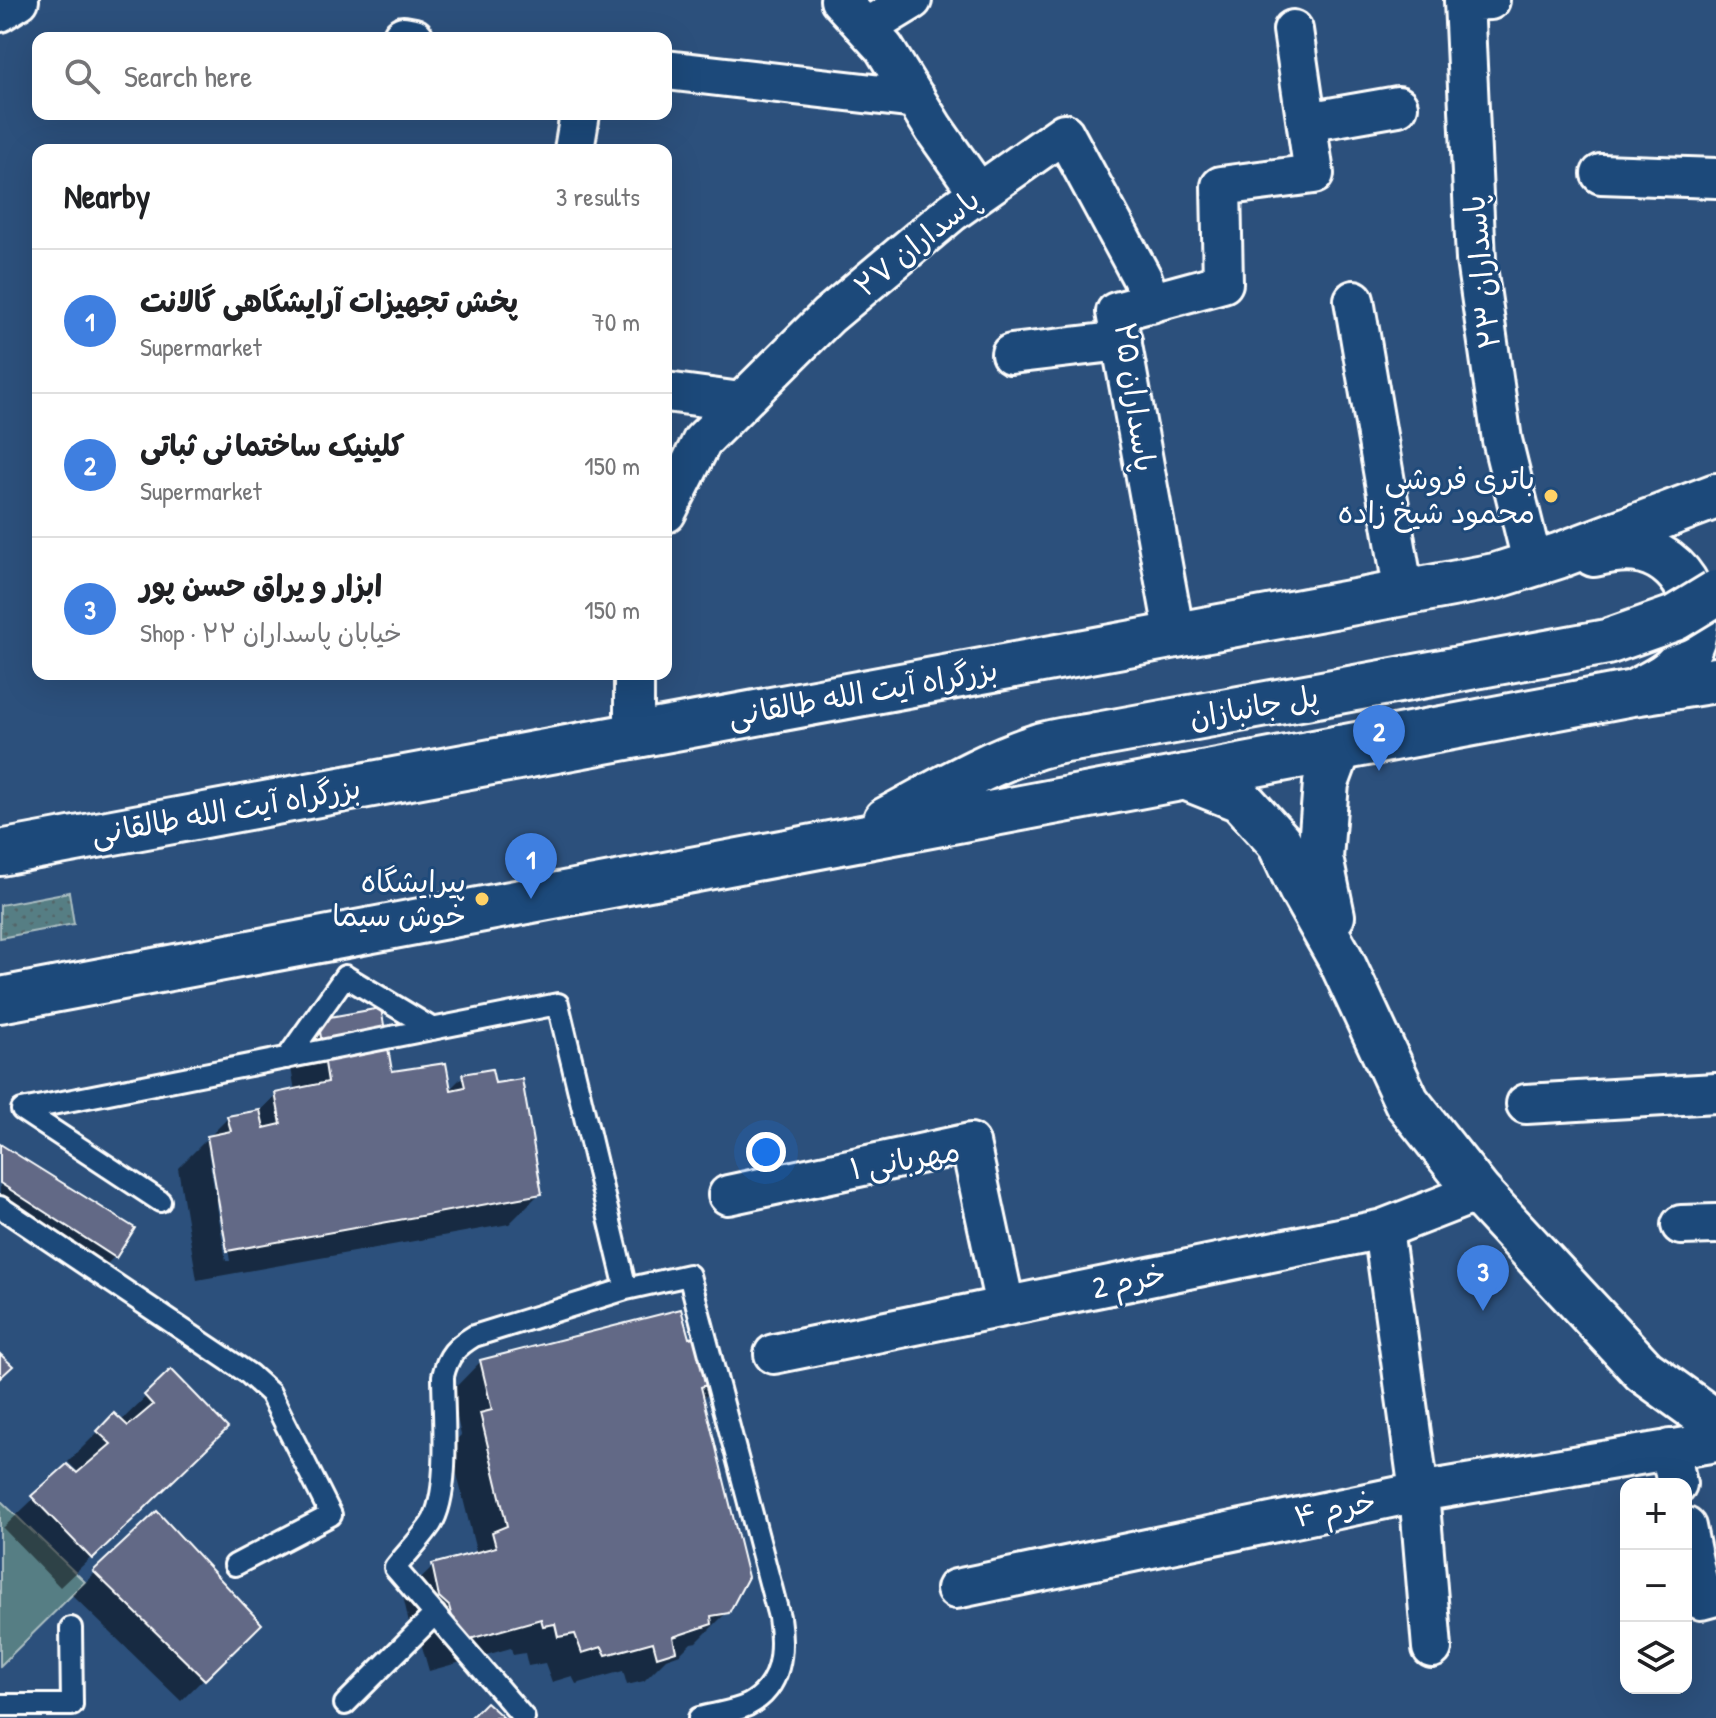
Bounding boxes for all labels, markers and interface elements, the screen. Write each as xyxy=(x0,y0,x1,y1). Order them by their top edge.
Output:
search box xyxy=(32,32,672,120)
icon: search xyxy=(60,54,104,98)
text: Search here xyxy=(124,56,252,96)
text: Nearby xyxy=(64,173,150,219)
text: 3 results xyxy=(556,179,640,214)
street label: پاسداران ۲۷ xyxy=(845,179,988,305)
street label: پاسداران ۲۳ xyxy=(1453,193,1509,351)
text: پخش تجهیزات آرایشگاهی گالانت xyxy=(140,281,518,321)
text: 1 xyxy=(85,304,95,339)
text: 70 m xyxy=(592,304,640,339)
street label: پاسداران ۲۵ xyxy=(1106,320,1166,474)
text: Supermarket xyxy=(140,329,262,364)
text: کلینیک ساختمانی ثباتی xyxy=(140,425,404,465)
text: 2 xyxy=(84,448,96,483)
text: 150 m xyxy=(584,448,640,483)
place label: باتری فروشی محمود شیخ زاده xyxy=(1338,458,1535,533)
text: Supermarket xyxy=(140,473,262,508)
marker: باتری فروشی محمود شیخ زاده xyxy=(1542,487,1560,505)
text: ابزار و یراق حسن پور xyxy=(140,565,382,605)
text: 3 xyxy=(84,592,96,627)
text: 150 m xyxy=(584,592,640,627)
text: Shop · خیابان پاسداران ۲۲ xyxy=(140,615,402,650)
street label: بزرگراه آیت الله طالقانی xyxy=(725,649,1001,735)
street label: پل جانبازان xyxy=(1186,675,1322,737)
pin: 2 xyxy=(1353,705,1405,771)
street label: بزرگراه آیت الله طالقانی xyxy=(88,767,364,853)
pin: 1 xyxy=(505,833,557,899)
place label: پیرایشگاه خوش سیما xyxy=(332,861,466,935)
marker: پیرایشگاه خوش سیما xyxy=(473,890,491,908)
street label: مهربانی ۱ xyxy=(847,1130,963,1188)
your location xyxy=(746,1132,786,1172)
pin: 3 xyxy=(1457,1245,1509,1311)
street label: خرم 2 xyxy=(1088,1253,1170,1311)
map controls xyxy=(1620,1478,1692,1694)
button: + xyxy=(1620,1478,1692,1550)
street label: خرم ۴ xyxy=(1290,1480,1380,1540)
button: − xyxy=(1620,1550,1692,1622)
button: layers xyxy=(1620,1622,1692,1694)

